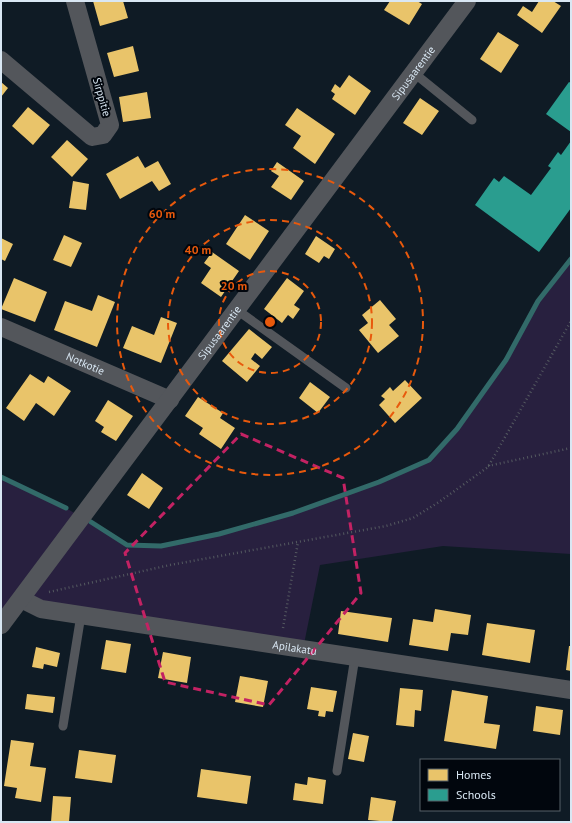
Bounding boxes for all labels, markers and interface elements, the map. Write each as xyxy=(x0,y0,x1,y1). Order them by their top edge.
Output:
street label: Sipusaarentie xyxy=(389,43,438,103)
street label: Sirppitie xyxy=(90,76,114,118)
text: 60 m xyxy=(149,206,175,221)
text: 40 m xyxy=(185,242,211,257)
text: 20 m xyxy=(221,278,247,293)
street label: Sipusaarentie xyxy=(195,302,244,362)
centre of rings xyxy=(263,315,277,329)
street label: Notkotie xyxy=(64,349,107,378)
street label: Apilakatu xyxy=(272,637,318,658)
legend xyxy=(420,759,560,811)
text: Homes xyxy=(456,767,491,782)
text: Schools xyxy=(456,787,496,802)

